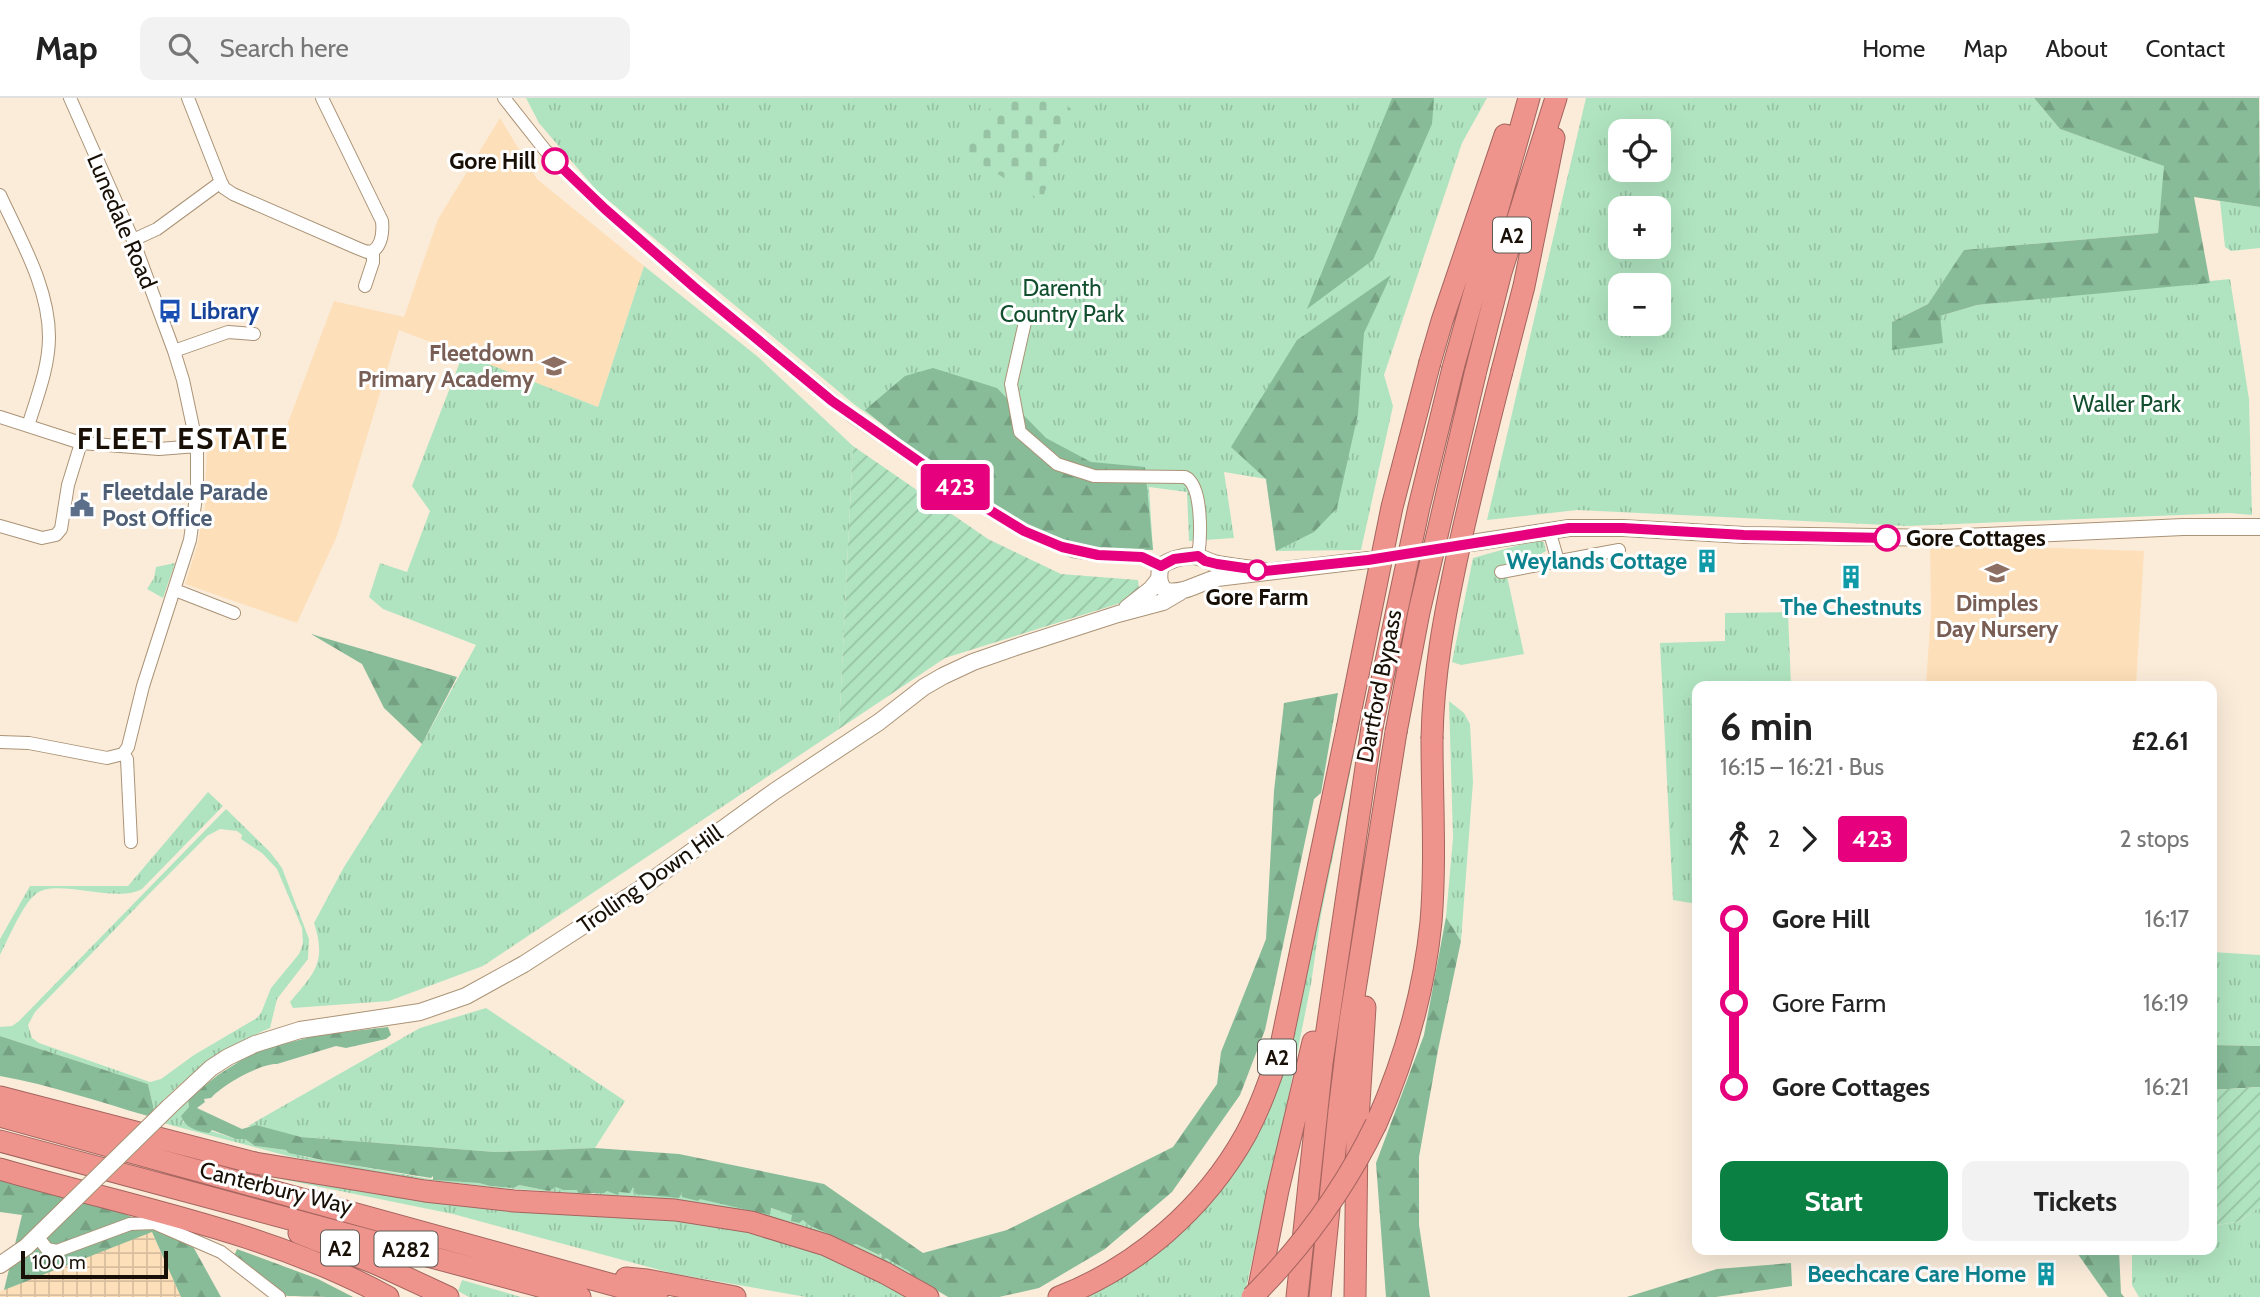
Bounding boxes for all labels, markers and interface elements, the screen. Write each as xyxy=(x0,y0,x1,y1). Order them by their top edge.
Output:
search box xyxy=(140,17,630,80)
text: Map xyxy=(35,28,98,68)
icon: search xyxy=(164,29,202,67)
text: Search here xyxy=(220,32,349,64)
text: Home xyxy=(1862,34,1925,63)
text: Map xyxy=(1963,34,2008,63)
text: About xyxy=(2046,34,2108,63)
text: Contact xyxy=(2146,34,2225,63)
map controls xyxy=(1608,119,1671,336)
button: locate xyxy=(1608,119,1671,182)
place label: Gore Hill xyxy=(449,147,536,175)
marker: Gore Hill xyxy=(542,148,568,174)
street label: Lunedale Road xyxy=(81,149,163,293)
button: + xyxy=(1608,196,1671,259)
road number: A2 xyxy=(1493,218,1531,252)
button: − xyxy=(1608,273,1671,336)
park label: Darenth Country Park xyxy=(1000,274,1125,328)
bus stop icon: Library xyxy=(156,297,184,325)
place label: Library xyxy=(190,297,260,325)
place label: Fleetdown Primary Academy xyxy=(358,339,535,393)
school or university icon: Fleetdown Primary Academy xyxy=(540,352,568,380)
park label: Waller Park xyxy=(2073,390,2182,418)
district label: FLEET ESTATE xyxy=(77,420,289,457)
line badge: 423 xyxy=(915,464,995,510)
text: 423 xyxy=(935,472,975,501)
place label: Fleetdale Parade Post Office xyxy=(102,478,268,532)
public building icon: Fleetdale Parade Post Office xyxy=(68,491,96,519)
place label: Gore Cottages xyxy=(1906,524,2046,552)
marker: Gore Cottages xyxy=(1874,525,1900,551)
place label: Weylands Cottage xyxy=(1506,547,1687,575)
building icon: Weylands Cottage xyxy=(1693,547,1721,575)
school or university icon: Dimples Day Nursery xyxy=(1983,559,2011,587)
marker: Gore Farm xyxy=(1247,560,1267,580)
building icon: The Chestnuts xyxy=(1837,563,1865,591)
place label: Gore Farm xyxy=(1206,583,1308,611)
place label: Dimples Day Nursery xyxy=(1936,589,2059,643)
place label: The Chestnuts xyxy=(1780,593,1922,621)
street label: Dartford Bypass xyxy=(1350,607,1408,765)
text: 6 min xyxy=(1720,703,1813,750)
text: £2.61 xyxy=(2132,725,2189,757)
text: 16:15 – 16:21 · Bus xyxy=(1720,753,1884,781)
street label: Trolling Down Hill xyxy=(572,818,728,939)
icon: walk xyxy=(1720,820,1758,858)
icon: forward xyxy=(1790,820,1828,858)
text: 423 xyxy=(1852,824,1893,853)
text: 2 xyxy=(1768,825,1780,853)
text: 2 stops xyxy=(2120,825,2189,853)
text: Gore Hill xyxy=(1772,903,1870,935)
text: 16:17 xyxy=(2145,905,2189,933)
text: Gore Farm xyxy=(1772,987,1886,1019)
text: 16:19 xyxy=(2143,989,2189,1017)
road number: A2 xyxy=(1258,1040,1296,1074)
text: Gore Cottages xyxy=(1772,1071,1930,1103)
text: 16:21 xyxy=(2144,1073,2189,1101)
street label: Canterbury Way xyxy=(197,1155,356,1221)
button: Start xyxy=(1720,1161,1948,1241)
button: Tickets xyxy=(1962,1161,2189,1241)
road number: A2 xyxy=(321,1230,359,1266)
road number: A282 xyxy=(374,1232,438,1266)
scale bar xyxy=(21,1248,168,1280)
text: 100 m xyxy=(32,1251,86,1274)
place label: Beechcare Care Home xyxy=(1807,1260,2026,1288)
building icon: Beechcare Care Home xyxy=(2032,1260,2060,1288)

